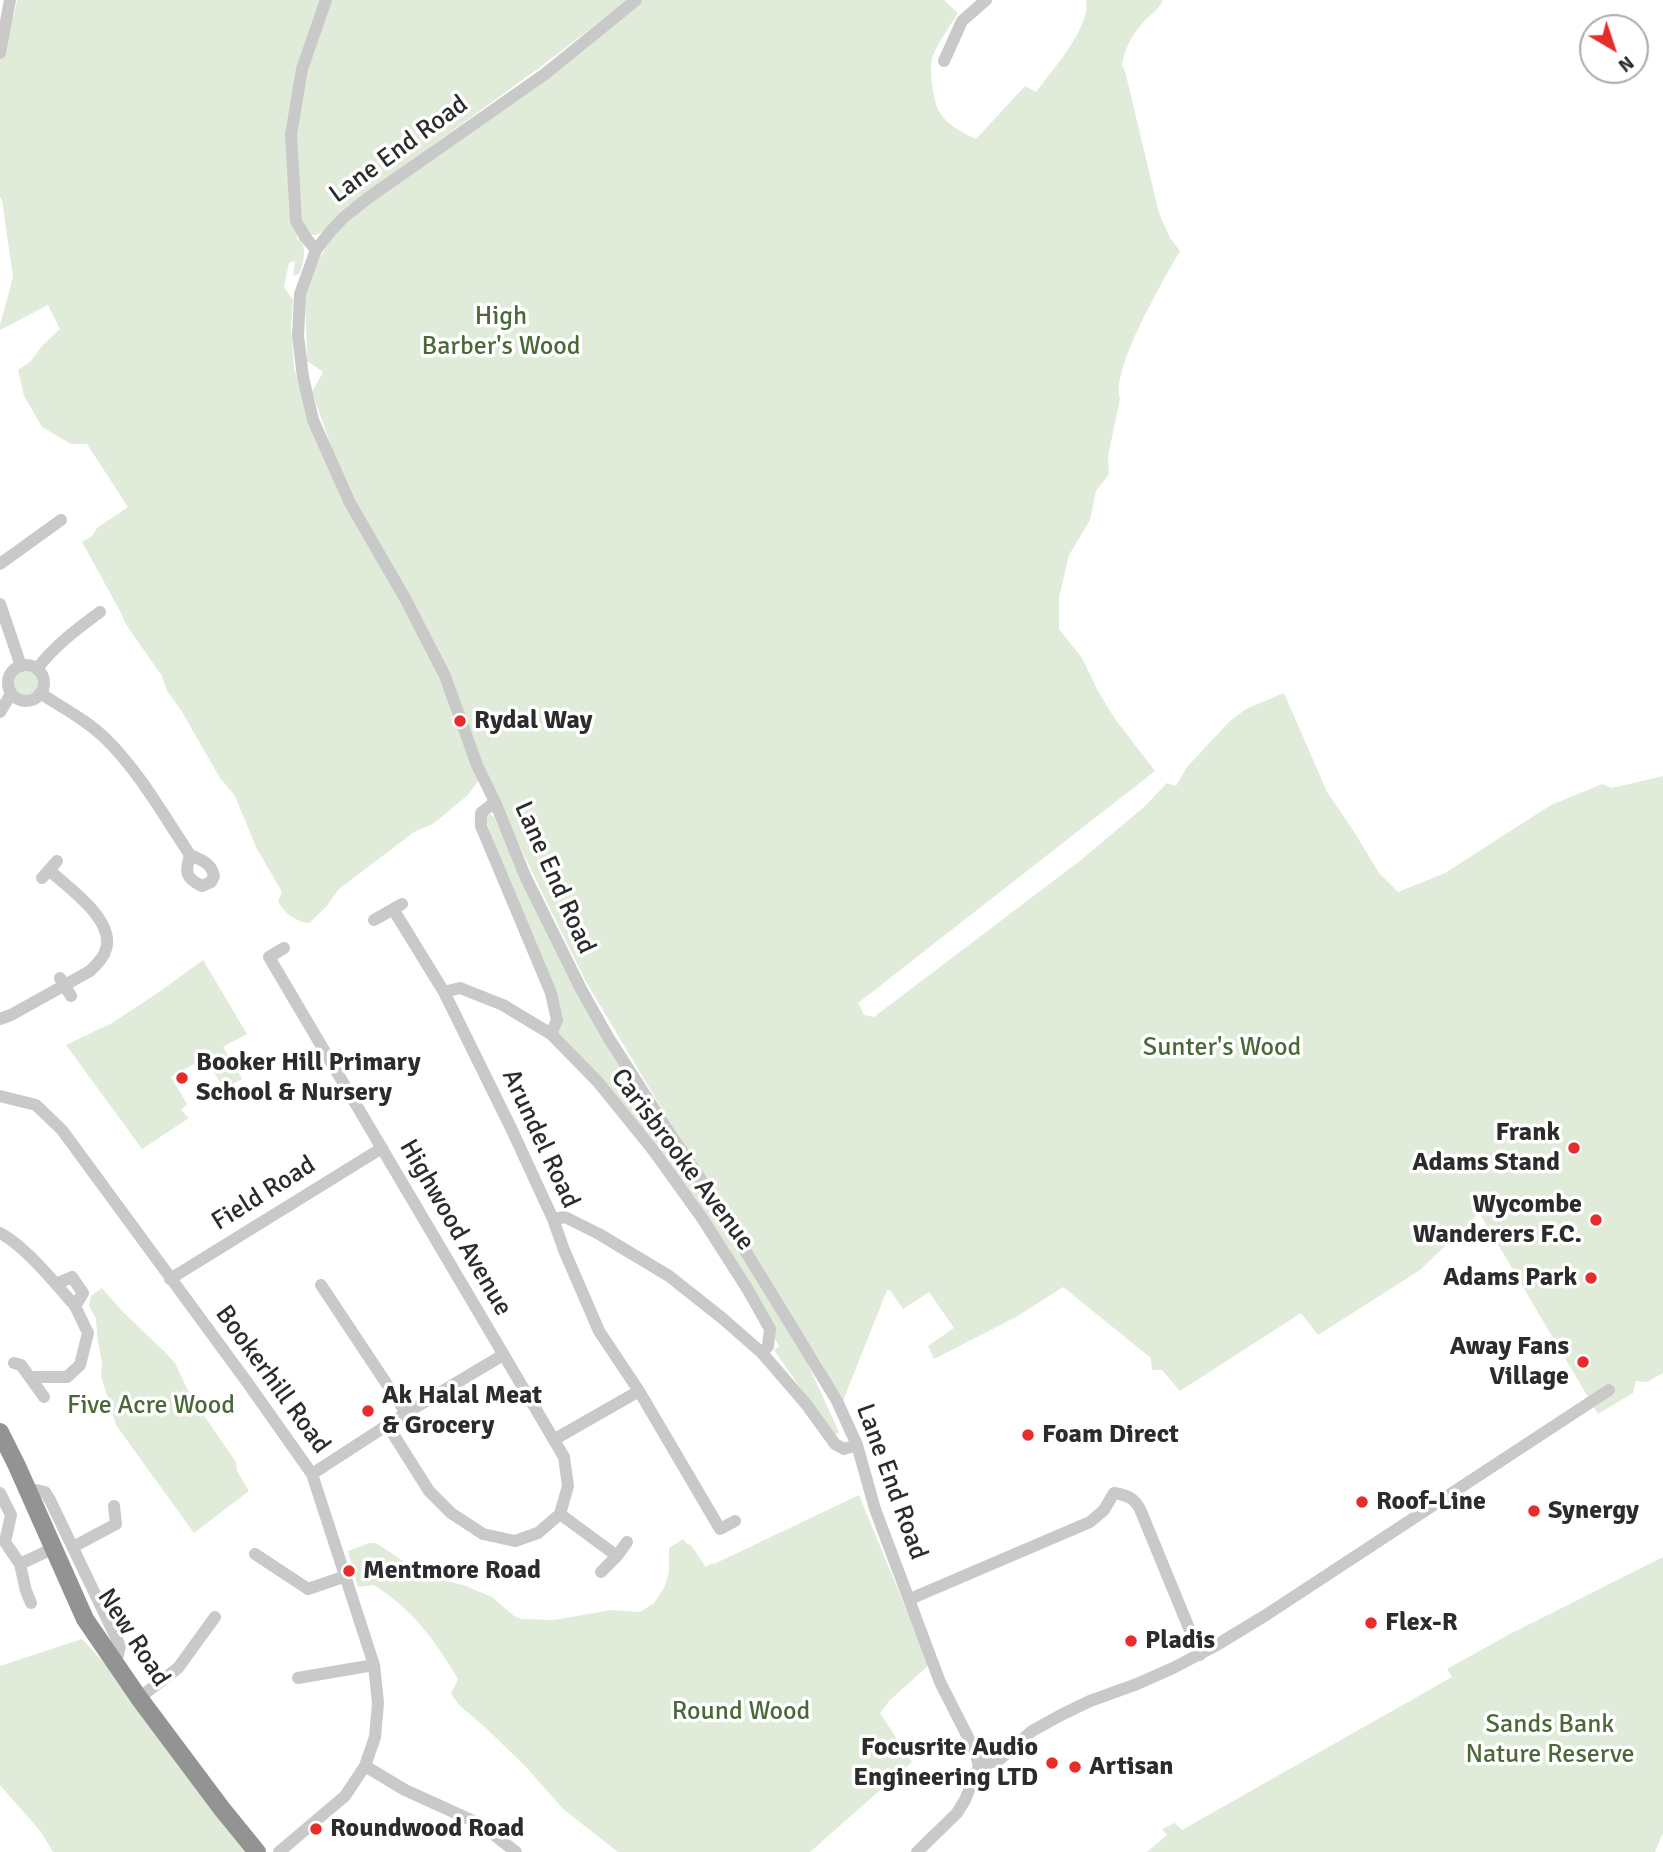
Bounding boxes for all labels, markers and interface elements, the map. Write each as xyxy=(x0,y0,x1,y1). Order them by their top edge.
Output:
north arrow xyxy=(1579,14,1649,84)
text: N xyxy=(1613,50,1639,77)
street label: Lane End Road xyxy=(324,89,474,211)
park label: High Barber's Wood xyxy=(421,301,581,362)
place label: Rydal Way xyxy=(474,705,592,737)
marker: Rydal Way xyxy=(452,713,468,729)
street label: Lane End Road xyxy=(507,797,601,959)
park label: Sunter's Wood xyxy=(1143,1032,1301,1064)
place label: Booker Hill Primary School & Nursery xyxy=(196,1047,421,1108)
street label: Carisbrooke Avenue xyxy=(603,1063,761,1257)
street label: Arundel Road xyxy=(494,1065,586,1213)
marker: Booker Hill Primary School & Nursery xyxy=(174,1070,190,1086)
place label: Frank Adams Stand xyxy=(1412,1117,1560,1178)
street label: Highwood Avenue xyxy=(392,1134,518,1322)
marker: Frank Adams Stand xyxy=(1566,1140,1582,1156)
street label: Field Road xyxy=(206,1150,322,1238)
place label: Wycombe Wanderers F.C. xyxy=(1413,1189,1582,1250)
marker: Wycombe Wanderers F.C. xyxy=(1588,1212,1604,1228)
place label: Adams Park xyxy=(1443,1262,1577,1294)
marker: Adams Park xyxy=(1583,1270,1599,1286)
street label: Bookerhill Road xyxy=(208,1300,336,1460)
place label: Away Fans Village xyxy=(1450,1331,1569,1392)
marker: Away Fans Village xyxy=(1575,1354,1591,1370)
place label: Ak Halal Meat & Grocery xyxy=(382,1380,542,1442)
park label: Five Acre Wood xyxy=(67,1390,235,1422)
street label: Lane End Road xyxy=(848,1400,934,1564)
marker: Ak Halal Meat & Grocery xyxy=(360,1403,376,1419)
place label: Foam Direct xyxy=(1042,1419,1179,1451)
marker: Foam Direct xyxy=(1020,1427,1036,1443)
place label: Roof-Line xyxy=(1376,1486,1486,1518)
marker: Roof-Line xyxy=(1354,1494,1370,1510)
place label: Synergy xyxy=(1548,1495,1639,1527)
marker: Synergy xyxy=(1526,1503,1542,1519)
place label: Mentmore Road xyxy=(363,1555,541,1587)
marker: Mentmore Road xyxy=(341,1563,357,1579)
street label: New Road xyxy=(90,1583,176,1693)
place label: Flex-R xyxy=(1385,1607,1458,1639)
marker: Flex-R xyxy=(1363,1615,1379,1631)
place label: Pladis xyxy=(1145,1625,1215,1657)
marker: Pladis xyxy=(1123,1633,1139,1649)
park label: Round Wood xyxy=(672,1696,810,1728)
park label: Sands Bank Nature Reserve xyxy=(1465,1709,1635,1770)
place label: Focusrite Audio Engineering LTD xyxy=(853,1732,1038,1794)
place label: Artisan xyxy=(1089,1751,1173,1783)
marker: Focusrite Audio Engineering LTD xyxy=(1044,1755,1060,1771)
marker: Artisan xyxy=(1067,1759,1083,1775)
place label: Roundwood Road xyxy=(330,1813,524,1845)
marker: Roundwood Road xyxy=(308,1821,324,1837)

